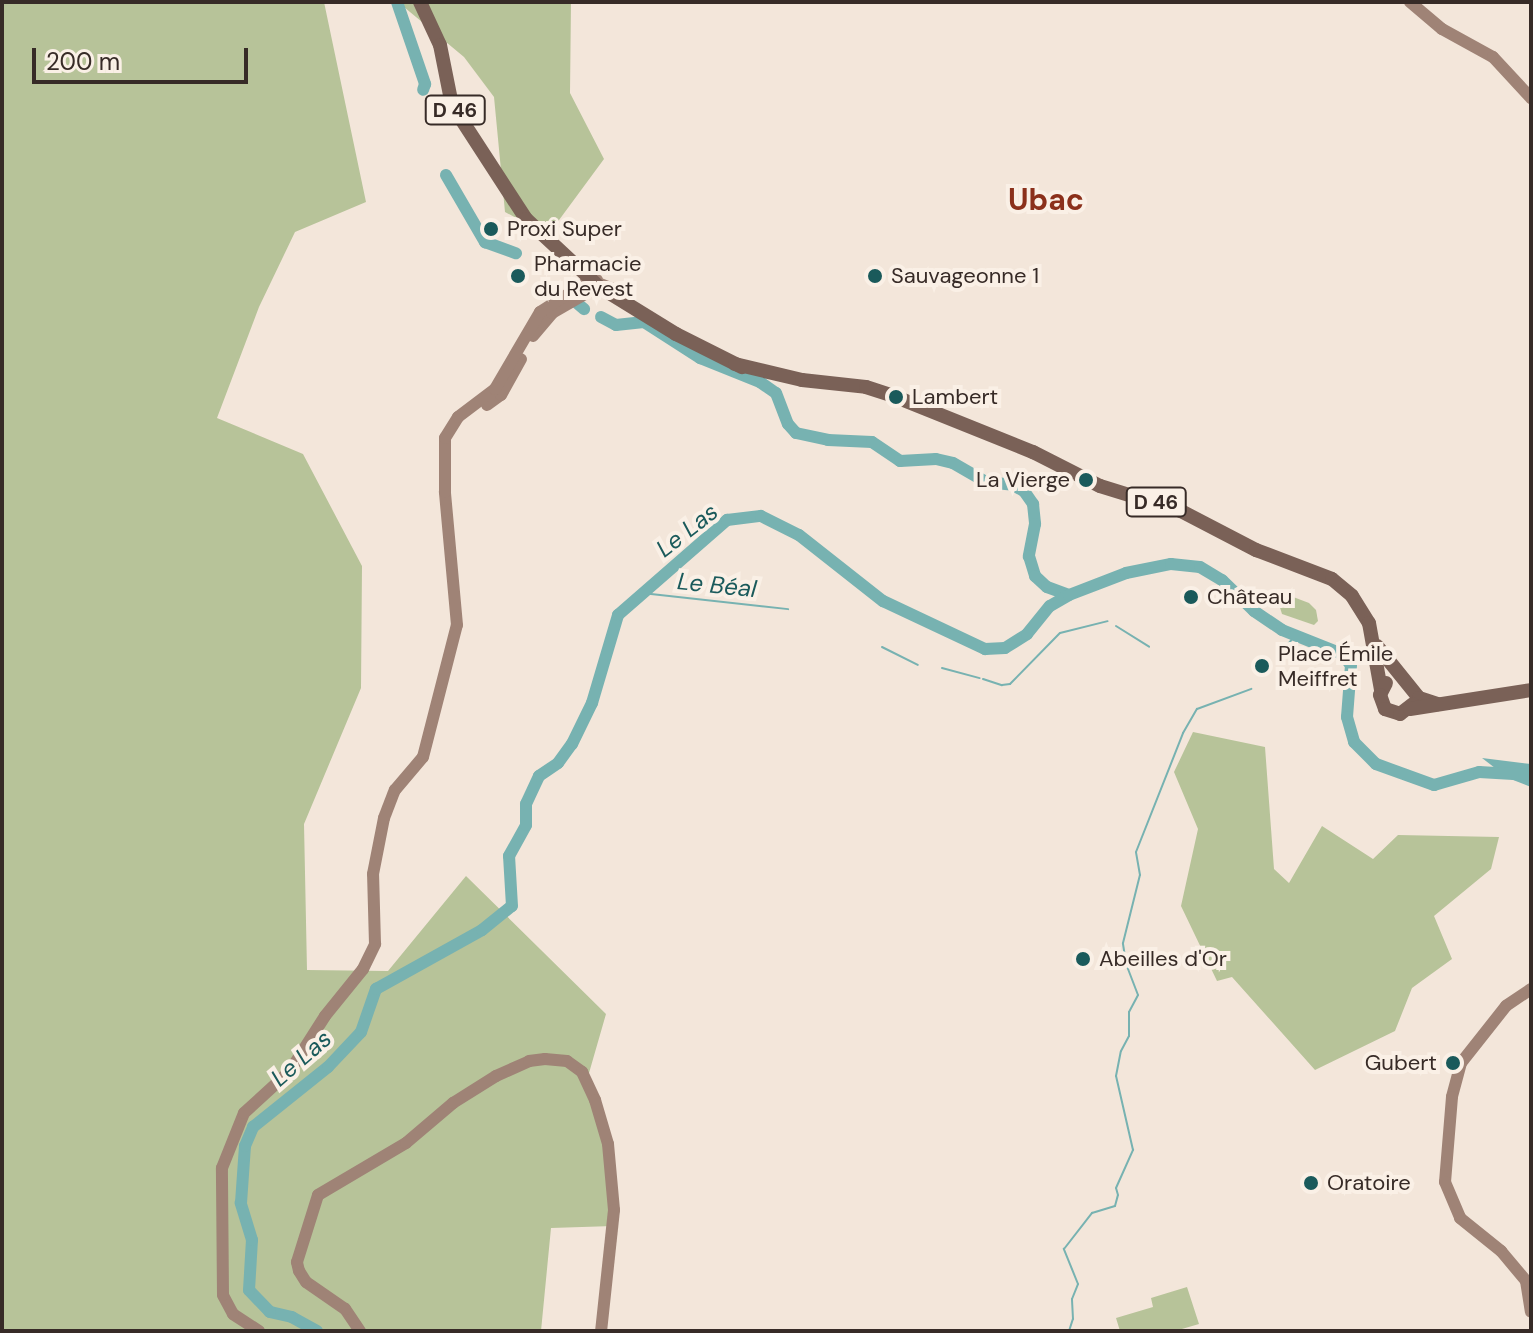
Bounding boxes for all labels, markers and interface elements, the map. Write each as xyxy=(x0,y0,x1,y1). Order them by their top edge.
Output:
scale bar xyxy=(36,32,252,82)
text: 200 m xyxy=(46,46,120,77)
road number: D 46 xyxy=(423,94,487,126)
district label: Ubac xyxy=(1008,182,1084,218)
place label: Proxi Super xyxy=(507,216,622,242)
marker: Proxi Super xyxy=(482,220,500,238)
place label: Pharmacie du Revest xyxy=(534,250,641,302)
place label: Sauvageonne 1 xyxy=(891,263,1039,289)
marker: Pharmacie du Revest xyxy=(509,267,527,285)
marker: Sauvageonne 1 xyxy=(866,267,884,285)
place label: Lambert xyxy=(912,384,998,410)
marker: Lambert xyxy=(887,388,905,406)
place label: La Vierge xyxy=(976,467,1070,493)
marker: La Vierge xyxy=(1077,471,1095,489)
road number: D 46 xyxy=(1124,486,1188,518)
water label: Le Las xyxy=(650,497,724,563)
water label: Le Béal xyxy=(676,567,758,603)
place label: Château xyxy=(1207,584,1292,610)
marker: Château xyxy=(1182,588,1200,606)
place label: Place Émile Meiffret xyxy=(1278,640,1393,692)
marker: Place Émile Meiffret xyxy=(1253,657,1271,675)
place label: Abeilles d'Or xyxy=(1099,946,1227,972)
marker: Abeilles d'Or xyxy=(1074,950,1092,968)
water label: Le Las xyxy=(265,1024,337,1092)
place label: Gubert xyxy=(1365,1050,1437,1076)
marker: Gubert xyxy=(1444,1054,1462,1072)
place label: Oratoire xyxy=(1327,1170,1411,1196)
marker: Oratoire xyxy=(1302,1174,1320,1192)

